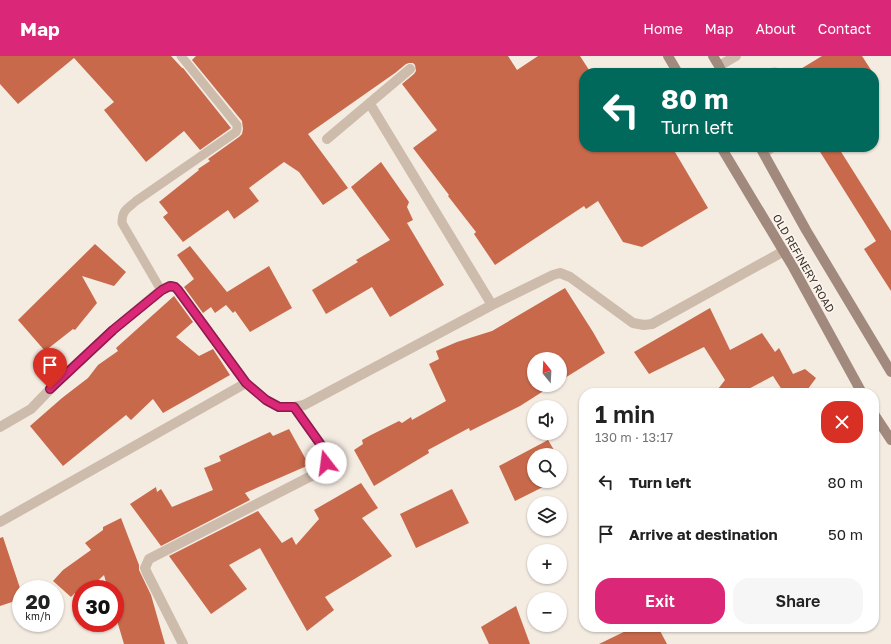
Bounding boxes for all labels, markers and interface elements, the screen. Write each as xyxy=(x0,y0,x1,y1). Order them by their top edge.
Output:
text: Map xyxy=(20,17,60,40)
text: Home xyxy=(643,20,683,37)
text: Map xyxy=(705,20,733,37)
text: About xyxy=(755,20,796,37)
text: Contact xyxy=(818,20,871,37)
text: 80 m xyxy=(661,82,729,115)
icon: left xyxy=(595,84,647,136)
text: Turn left xyxy=(661,116,734,138)
street label: OLD REFINERY ROAD xyxy=(770,211,838,315)
pin xyxy=(33,348,67,389)
north arrow xyxy=(527,352,567,392)
map controls xyxy=(527,352,567,632)
icon: arrive xyxy=(39,354,61,376)
text: 1 min xyxy=(595,399,655,428)
button: sound xyxy=(527,400,567,440)
button: close xyxy=(821,401,863,443)
text: 130 m · 13:17 xyxy=(595,429,673,445)
position arrow xyxy=(305,442,347,484)
button: search xyxy=(527,448,567,488)
icon: left xyxy=(595,471,617,493)
text: Turn left xyxy=(629,473,691,491)
text: 80 m xyxy=(828,473,863,491)
button: layers xyxy=(527,496,567,536)
icon: arrive xyxy=(595,523,617,545)
text: Arrive at destination xyxy=(629,525,778,543)
text: 50 m xyxy=(828,525,863,543)
button: + xyxy=(527,544,567,584)
button: Exit xyxy=(595,578,725,624)
button: Share xyxy=(733,578,863,624)
speed limit sign: 30 xyxy=(72,580,124,632)
text: 20 xyxy=(25,589,51,613)
button: − xyxy=(527,592,567,632)
text: km/h xyxy=(25,610,51,622)

